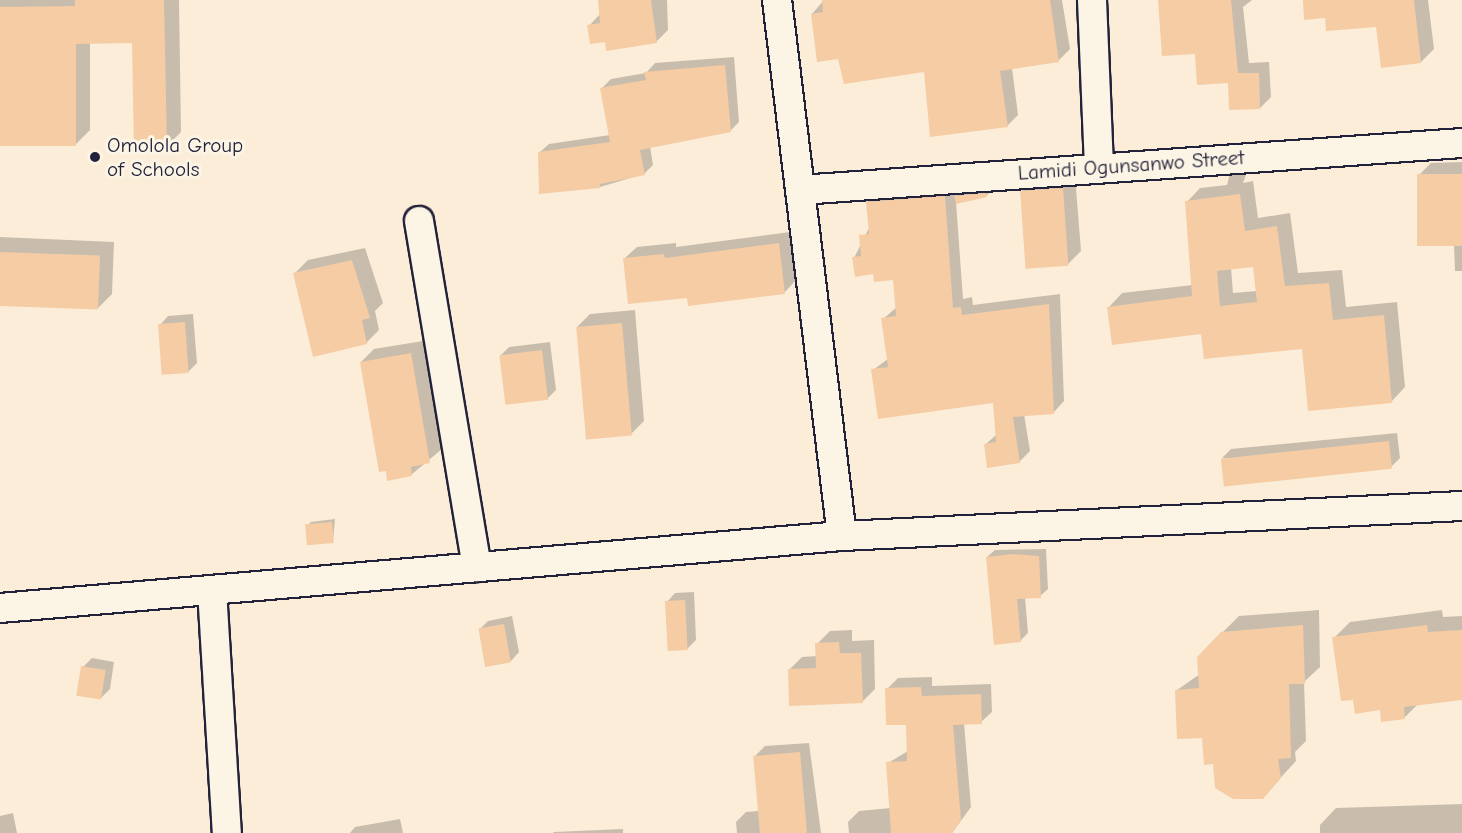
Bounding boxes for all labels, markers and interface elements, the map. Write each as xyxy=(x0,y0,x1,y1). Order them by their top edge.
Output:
place label: Omolola Group of Schools xyxy=(107,132,243,182)
street label: Lamidi Ogunsanwo Street xyxy=(1017,145,1245,185)
marker: Omolola Group of Schools xyxy=(88,150,102,164)

